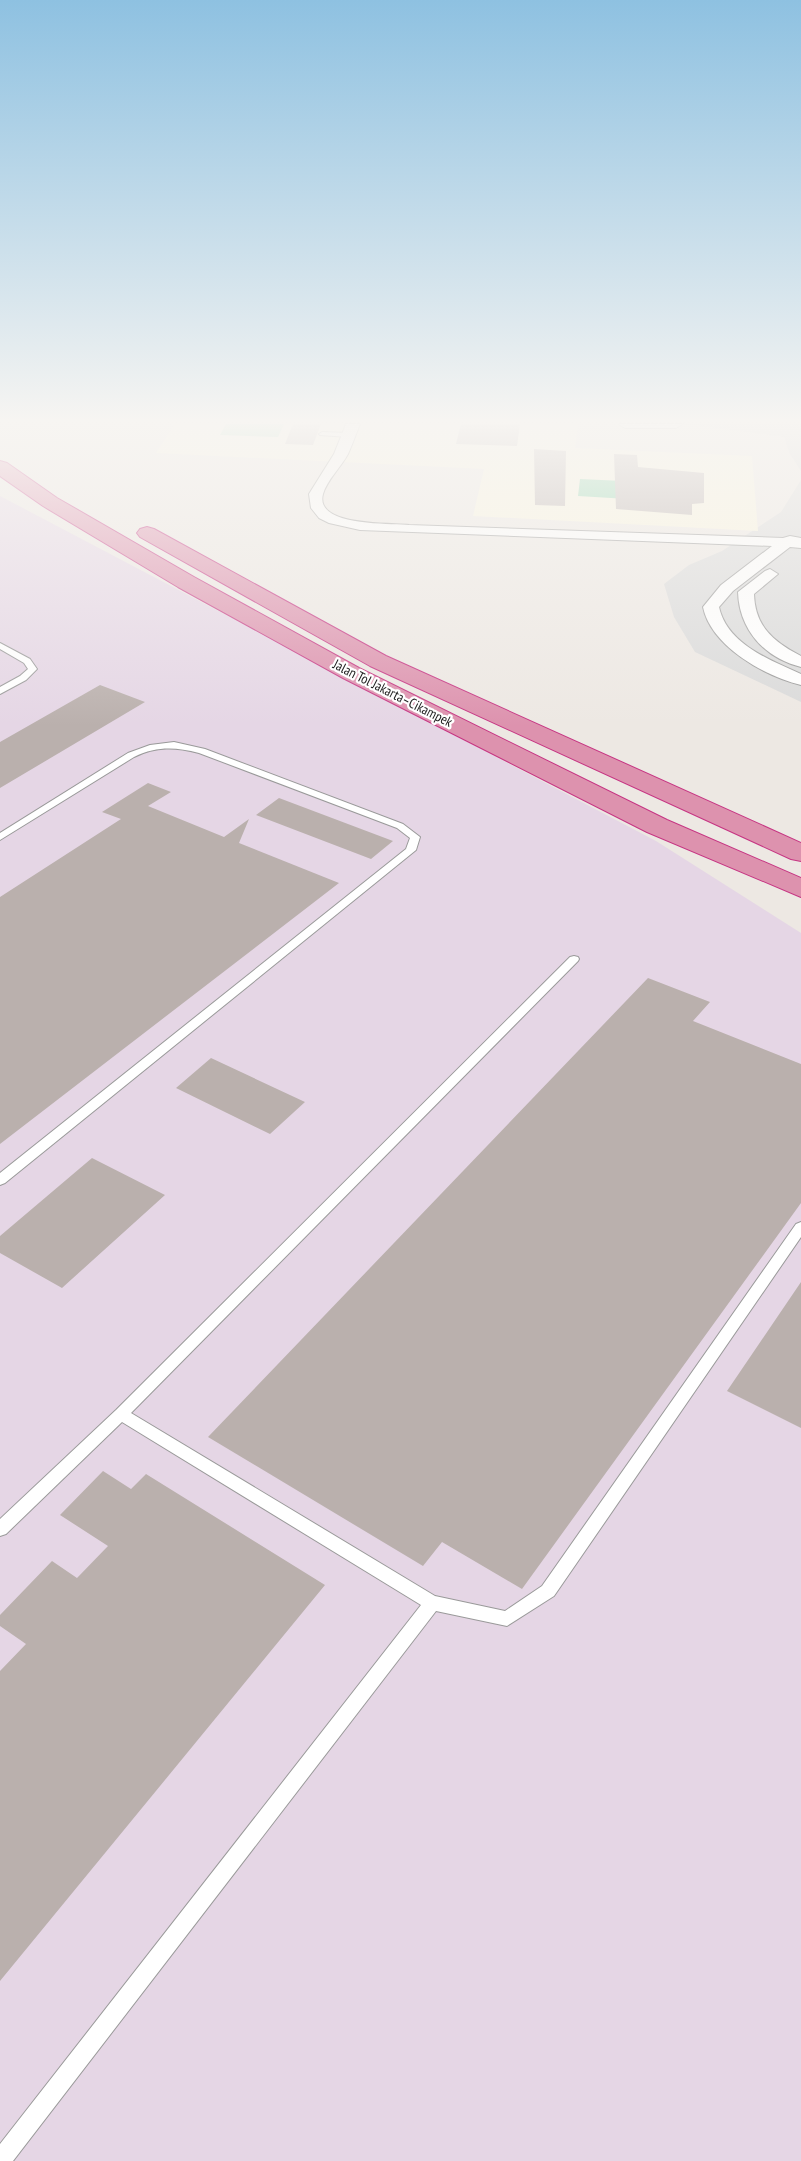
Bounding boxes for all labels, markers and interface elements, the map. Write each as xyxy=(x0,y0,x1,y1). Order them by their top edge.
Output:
street label: Jalan Tol Jakarta–Cikampek xyxy=(329,655,456,731)

